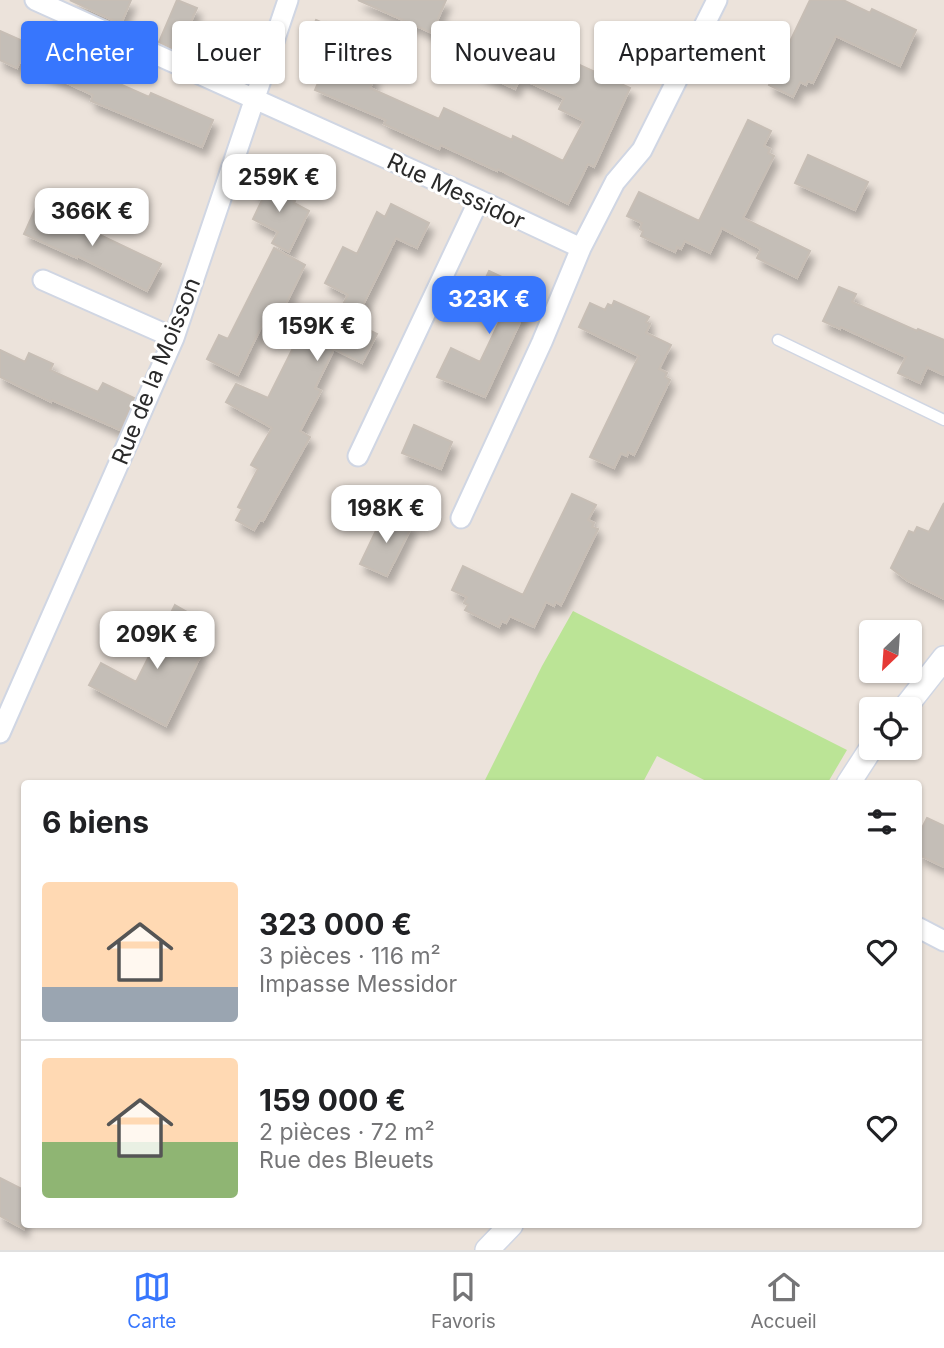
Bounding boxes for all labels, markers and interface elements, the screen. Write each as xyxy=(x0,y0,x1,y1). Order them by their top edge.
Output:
chip: Acheter xyxy=(21,21,158,84)
chip: Louer xyxy=(172,21,285,84)
chip: Filtres xyxy=(299,21,417,84)
chip: Nouveau xyxy=(431,21,580,84)
chip: Appartement xyxy=(594,21,790,84)
street label: Rue Messidor xyxy=(383,147,530,235)
pin: 259K € xyxy=(222,154,336,214)
text: 259K € xyxy=(238,163,320,191)
pin: 366K € xyxy=(35,188,149,248)
text: 366K € xyxy=(51,197,133,225)
street label: Rue de la Moisson xyxy=(106,274,206,468)
pin: 323K € xyxy=(432,276,546,336)
text: 323K € xyxy=(448,285,530,313)
pin: 159K € xyxy=(260,304,374,363)
text: 159K € xyxy=(278,312,356,340)
pin: 198K € xyxy=(329,486,443,545)
text: 198K € xyxy=(347,494,425,522)
pin: 209K € xyxy=(100,612,214,671)
text: 209K € xyxy=(116,620,198,648)
north arrow xyxy=(859,620,922,682)
map controls xyxy=(859,620,922,760)
button: locate xyxy=(859,697,922,760)
icon: filters xyxy=(863,803,901,841)
text: 6 biens xyxy=(42,804,149,840)
text: 323 000 € xyxy=(259,906,412,942)
icon: home xyxy=(98,910,182,994)
icon: heart xyxy=(863,933,901,971)
text: 3 pièces · 116 m² xyxy=(259,942,441,970)
text: Impasse Messidor xyxy=(259,970,457,998)
text: 159 000 € xyxy=(259,1082,406,1118)
icon: home xyxy=(98,1086,182,1170)
icon: heart xyxy=(863,1109,901,1147)
text: 2 pièces · 72 m² xyxy=(259,1118,435,1146)
text: Rue des Bleuets xyxy=(259,1146,434,1174)
tab: Carte xyxy=(127,1268,176,1333)
tab: Favoris xyxy=(431,1268,496,1333)
tab: Accueil xyxy=(750,1268,817,1333)

